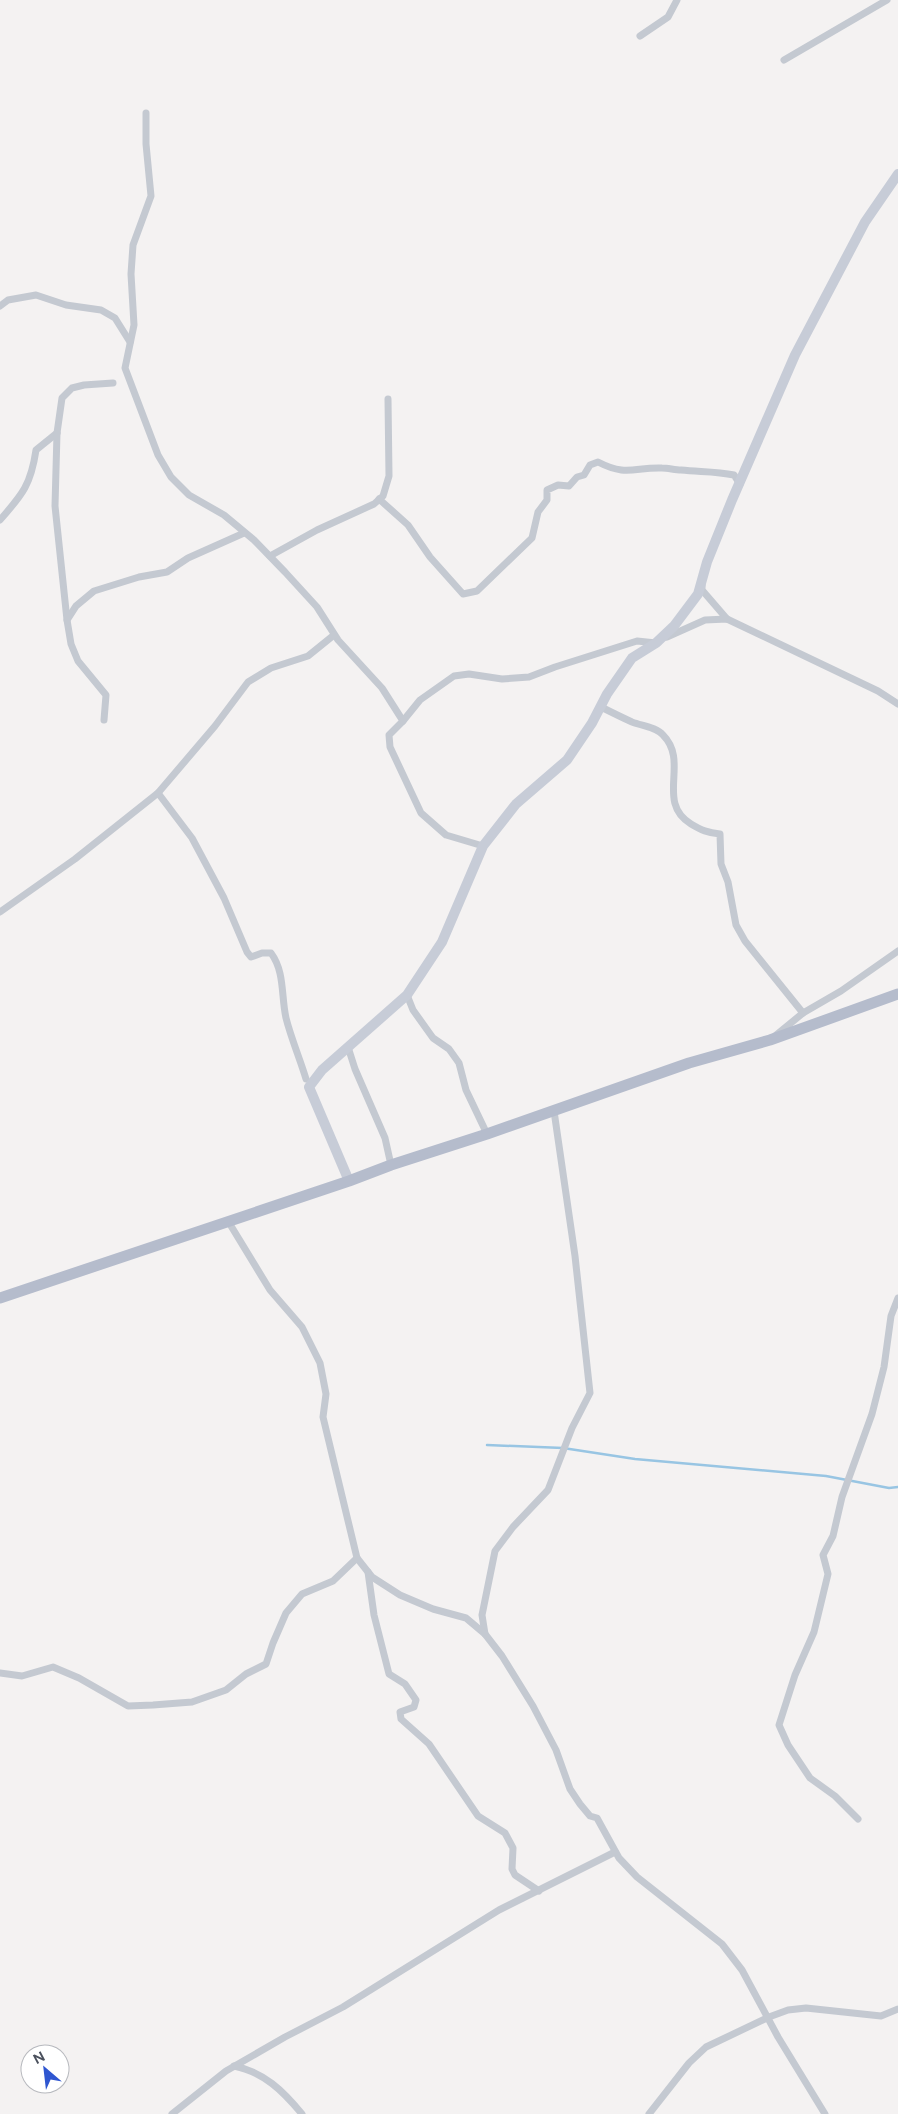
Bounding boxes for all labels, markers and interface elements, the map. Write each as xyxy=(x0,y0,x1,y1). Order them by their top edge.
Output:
north arrow xyxy=(20,2044,70,2094)
text: N xyxy=(30,2048,48,2068)

